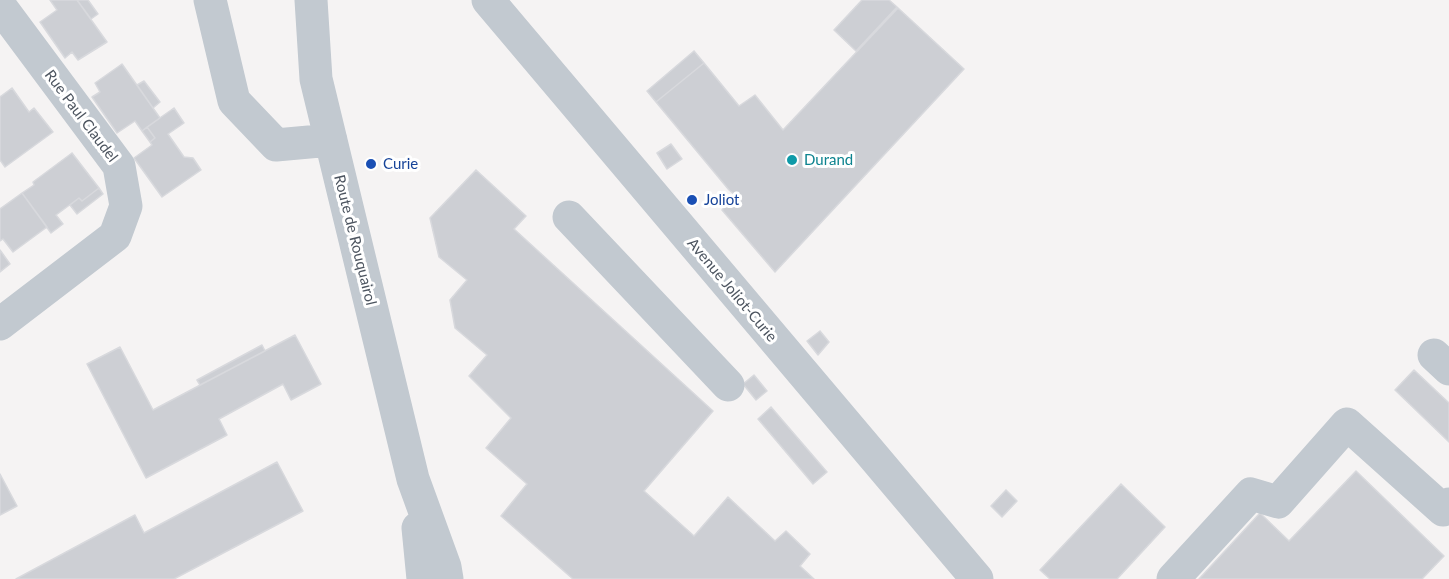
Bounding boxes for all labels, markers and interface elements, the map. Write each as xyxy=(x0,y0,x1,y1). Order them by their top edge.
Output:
street label: Rue Paul Claudel xyxy=(41,66,121,166)
place label: Durand xyxy=(804,151,853,169)
marker: Durand xyxy=(785,153,799,167)
place label: Curie xyxy=(383,155,418,173)
marker: Curie xyxy=(364,157,378,171)
street label: Route de Rouquairol xyxy=(330,173,380,307)
place label: Joliot xyxy=(704,191,739,209)
marker: Joliot xyxy=(685,193,699,207)
street label: Avenue Joliot-Curie xyxy=(683,235,781,345)

